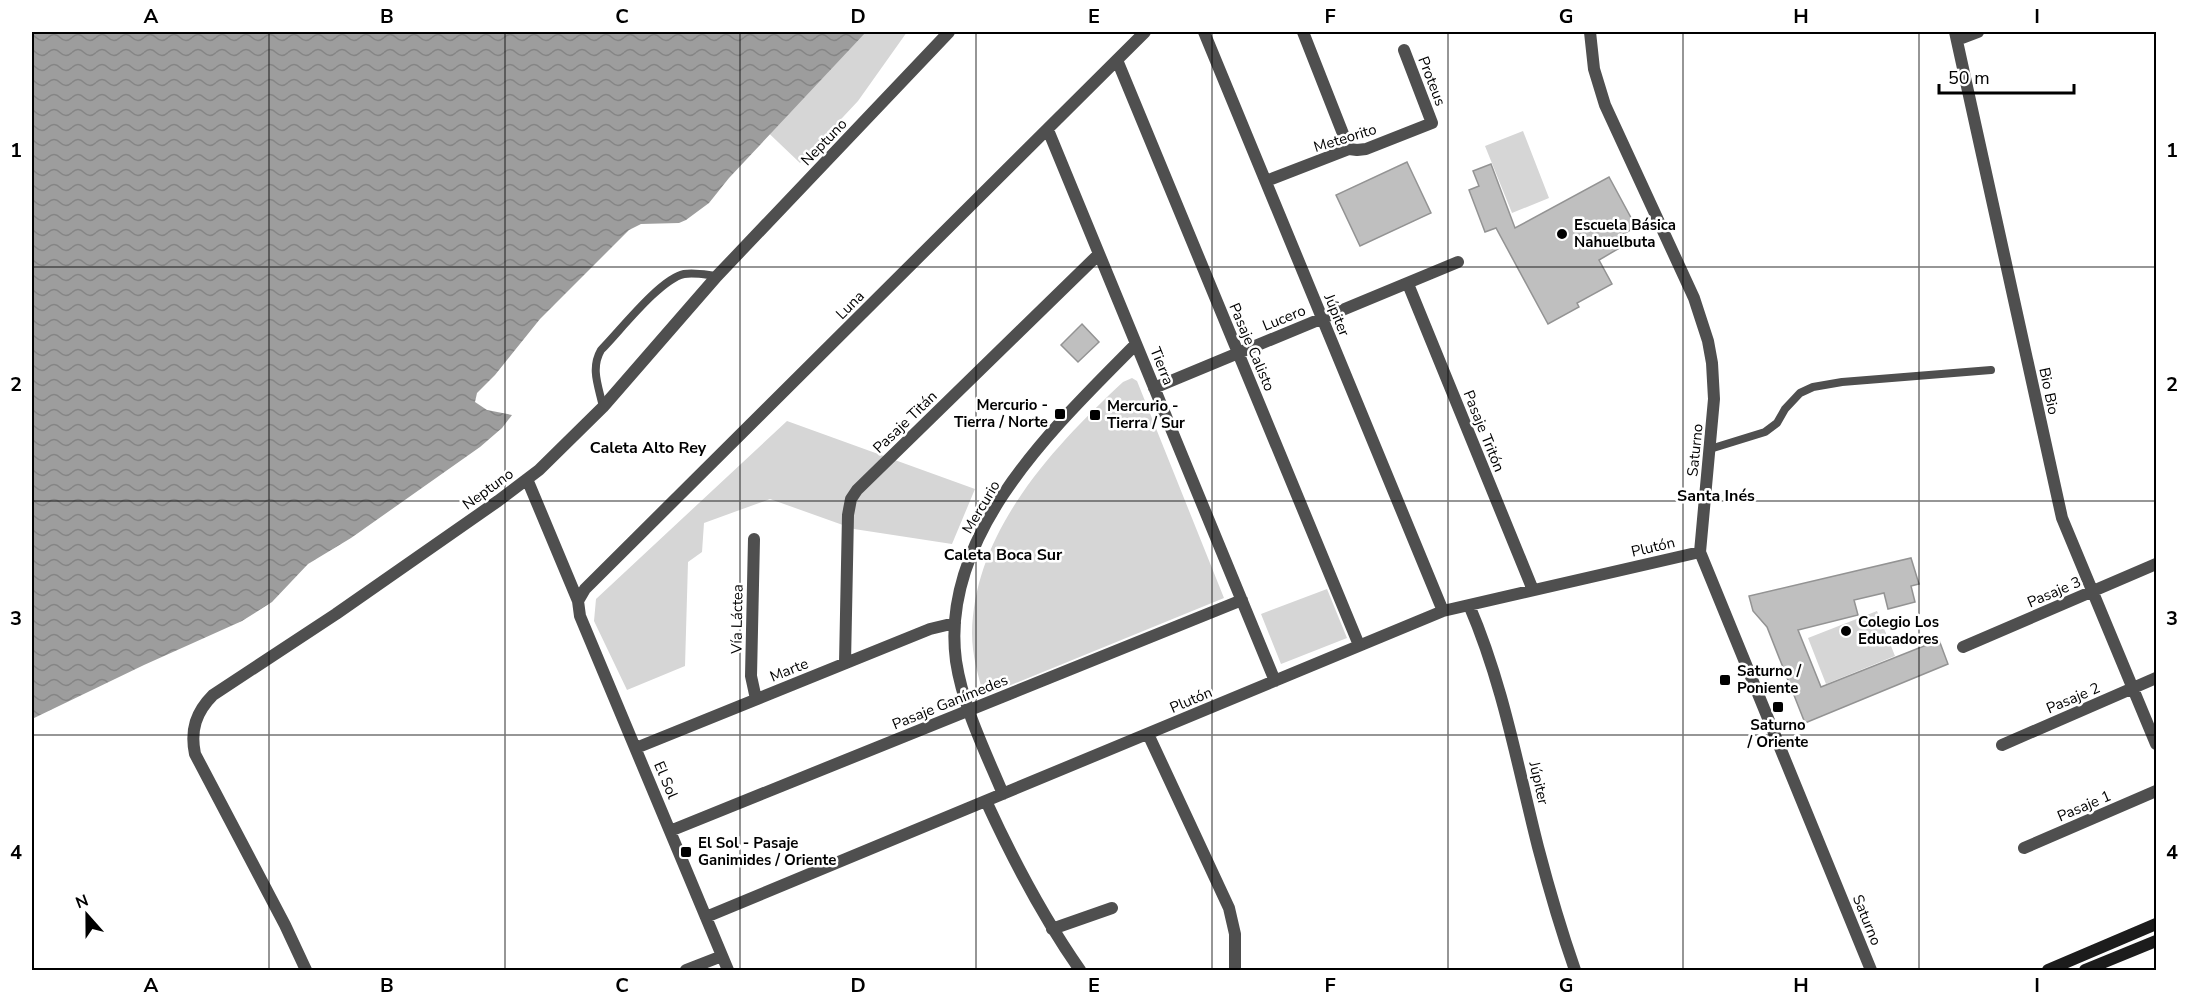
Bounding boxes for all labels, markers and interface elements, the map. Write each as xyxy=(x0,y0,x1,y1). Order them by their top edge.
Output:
text: A xyxy=(144,3,159,30)
text: B xyxy=(380,3,394,30)
text: C xyxy=(615,3,629,30)
text: D xyxy=(850,3,866,30)
text: E xyxy=(1088,3,1100,30)
text: F xyxy=(1324,3,1336,30)
text: G xyxy=(1559,3,1573,30)
text: H xyxy=(1793,3,1809,30)
text: I xyxy=(2034,3,2040,30)
street label: Proteus xyxy=(1413,53,1451,109)
scale bar xyxy=(1939,57,2074,95)
text: 50 m xyxy=(1948,66,1990,90)
street label: Neptuno xyxy=(797,114,851,170)
street label: Meteorito xyxy=(1311,119,1379,157)
text: 1 xyxy=(10,137,22,164)
text: 1 xyxy=(2166,137,2178,164)
place label: Escuela Básica Nahuelbuta xyxy=(1574,215,1676,252)
marker: Escuela Básica Nahuelbuta xyxy=(1555,227,1569,241)
street label: Luna xyxy=(831,286,869,324)
street label: Júpiter xyxy=(1319,290,1355,340)
street label: Pasaje Calisto xyxy=(1224,300,1280,394)
street label: Lucero xyxy=(1259,300,1309,336)
street label: Tierra xyxy=(1145,344,1179,388)
street label: Bio Bio xyxy=(2034,366,2064,416)
text: 2 xyxy=(10,371,22,398)
text: 2 xyxy=(2166,371,2178,398)
street label: Pasaje Titán xyxy=(869,386,941,458)
street label: Pasaje Tritón xyxy=(1459,387,1509,475)
place label: Mercurio - Tierra / Norte xyxy=(954,395,1048,432)
place label: Mercurio - Tierra / Sur xyxy=(1107,396,1185,433)
marker: Mercurio - Tierra / Norte xyxy=(1053,407,1067,421)
marker: Mercurio - Tierra / Sur xyxy=(1088,408,1102,422)
street label: Saturno xyxy=(1682,423,1708,477)
district label: Caleta Alto Rey xyxy=(590,437,707,459)
street label: Neptuno xyxy=(459,464,517,514)
street label: Mercurio xyxy=(957,477,1005,537)
district label: Santa Inés xyxy=(1677,485,1755,507)
street label: Plutón xyxy=(1629,532,1677,562)
district label: Caleta Boca Sur xyxy=(944,544,1063,566)
street label: Pasaje 3 xyxy=(2024,572,2084,612)
street label: Vía Láctea xyxy=(726,584,748,655)
text: 3 xyxy=(10,605,22,632)
text: 3 xyxy=(2166,605,2178,632)
place label: Colegio Los Educadores xyxy=(1858,612,1939,649)
marker: Colegio Los Educadores xyxy=(1839,624,1853,638)
street label: Marte xyxy=(767,653,811,687)
place label: Saturno / Poniente xyxy=(1737,661,1801,698)
street label: Pasaje Ganímedes xyxy=(889,670,1011,734)
marker: Saturno / Poniente xyxy=(1718,673,1732,687)
street label: Pasaje 2 xyxy=(2043,678,2103,718)
street label: Plutón xyxy=(1167,682,1215,718)
marker: Saturno / Oriente xyxy=(1771,700,1785,714)
place label: Saturno / Oriente xyxy=(1747,715,1808,752)
street label: El Sol xyxy=(649,758,683,802)
street label: Júpiter xyxy=(1524,758,1554,807)
street label: Pasaje 1 xyxy=(2054,786,2114,826)
place label: El Sol - Pasaje Ganimides / Oriente xyxy=(698,833,836,870)
text: 4 xyxy=(10,839,22,866)
text: 4 xyxy=(2166,839,2178,866)
marker: El Sol - Pasaje Ganimides / Oriente xyxy=(679,845,693,859)
north arrow xyxy=(57,885,117,945)
text: N xyxy=(72,890,92,914)
street label: Saturno xyxy=(1848,892,1886,948)
text: A xyxy=(144,972,159,999)
text: B xyxy=(380,972,394,999)
text: C xyxy=(615,972,629,999)
text: D xyxy=(850,972,866,999)
text: E xyxy=(1088,972,1100,999)
text: F xyxy=(1324,972,1336,999)
text: G xyxy=(1559,972,1573,999)
text: H xyxy=(1793,972,1809,999)
text: I xyxy=(2034,972,2040,999)

